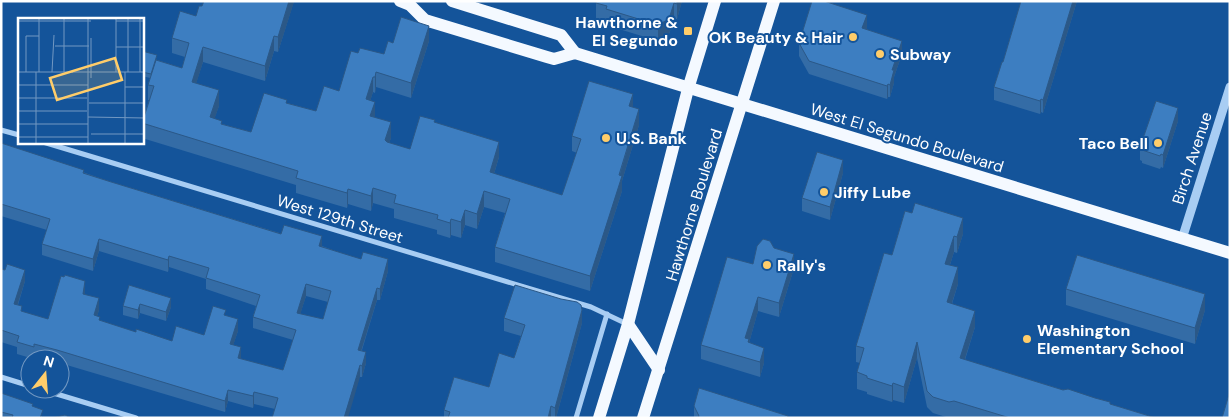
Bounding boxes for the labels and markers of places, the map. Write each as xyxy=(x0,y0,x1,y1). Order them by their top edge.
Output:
place label: Hawthorne & El Segundo xyxy=(575,12,679,51)
marker: Hawthorne & El Segundo xyxy=(682,25,694,37)
place label: OK Beauty & Hair xyxy=(709,27,843,48)
marker: OK Beauty & Hair xyxy=(847,31,859,43)
place label: Subway xyxy=(890,44,952,65)
marker: Subway xyxy=(874,48,886,60)
place label: U.S. Bank xyxy=(616,128,688,149)
marker: U.S. Bank xyxy=(600,132,612,144)
place label: Taco Bell xyxy=(1079,133,1148,154)
marker: Taco Bell xyxy=(1152,137,1164,149)
place label: Jiffy Lube xyxy=(834,182,911,203)
marker: Jiffy Lube xyxy=(818,186,830,198)
place label: Rally's xyxy=(777,255,826,276)
marker: Rally's xyxy=(761,259,773,271)
place label: Washington Elementary School xyxy=(1037,320,1184,359)
marker: Washington Elementary School xyxy=(1021,333,1033,345)

